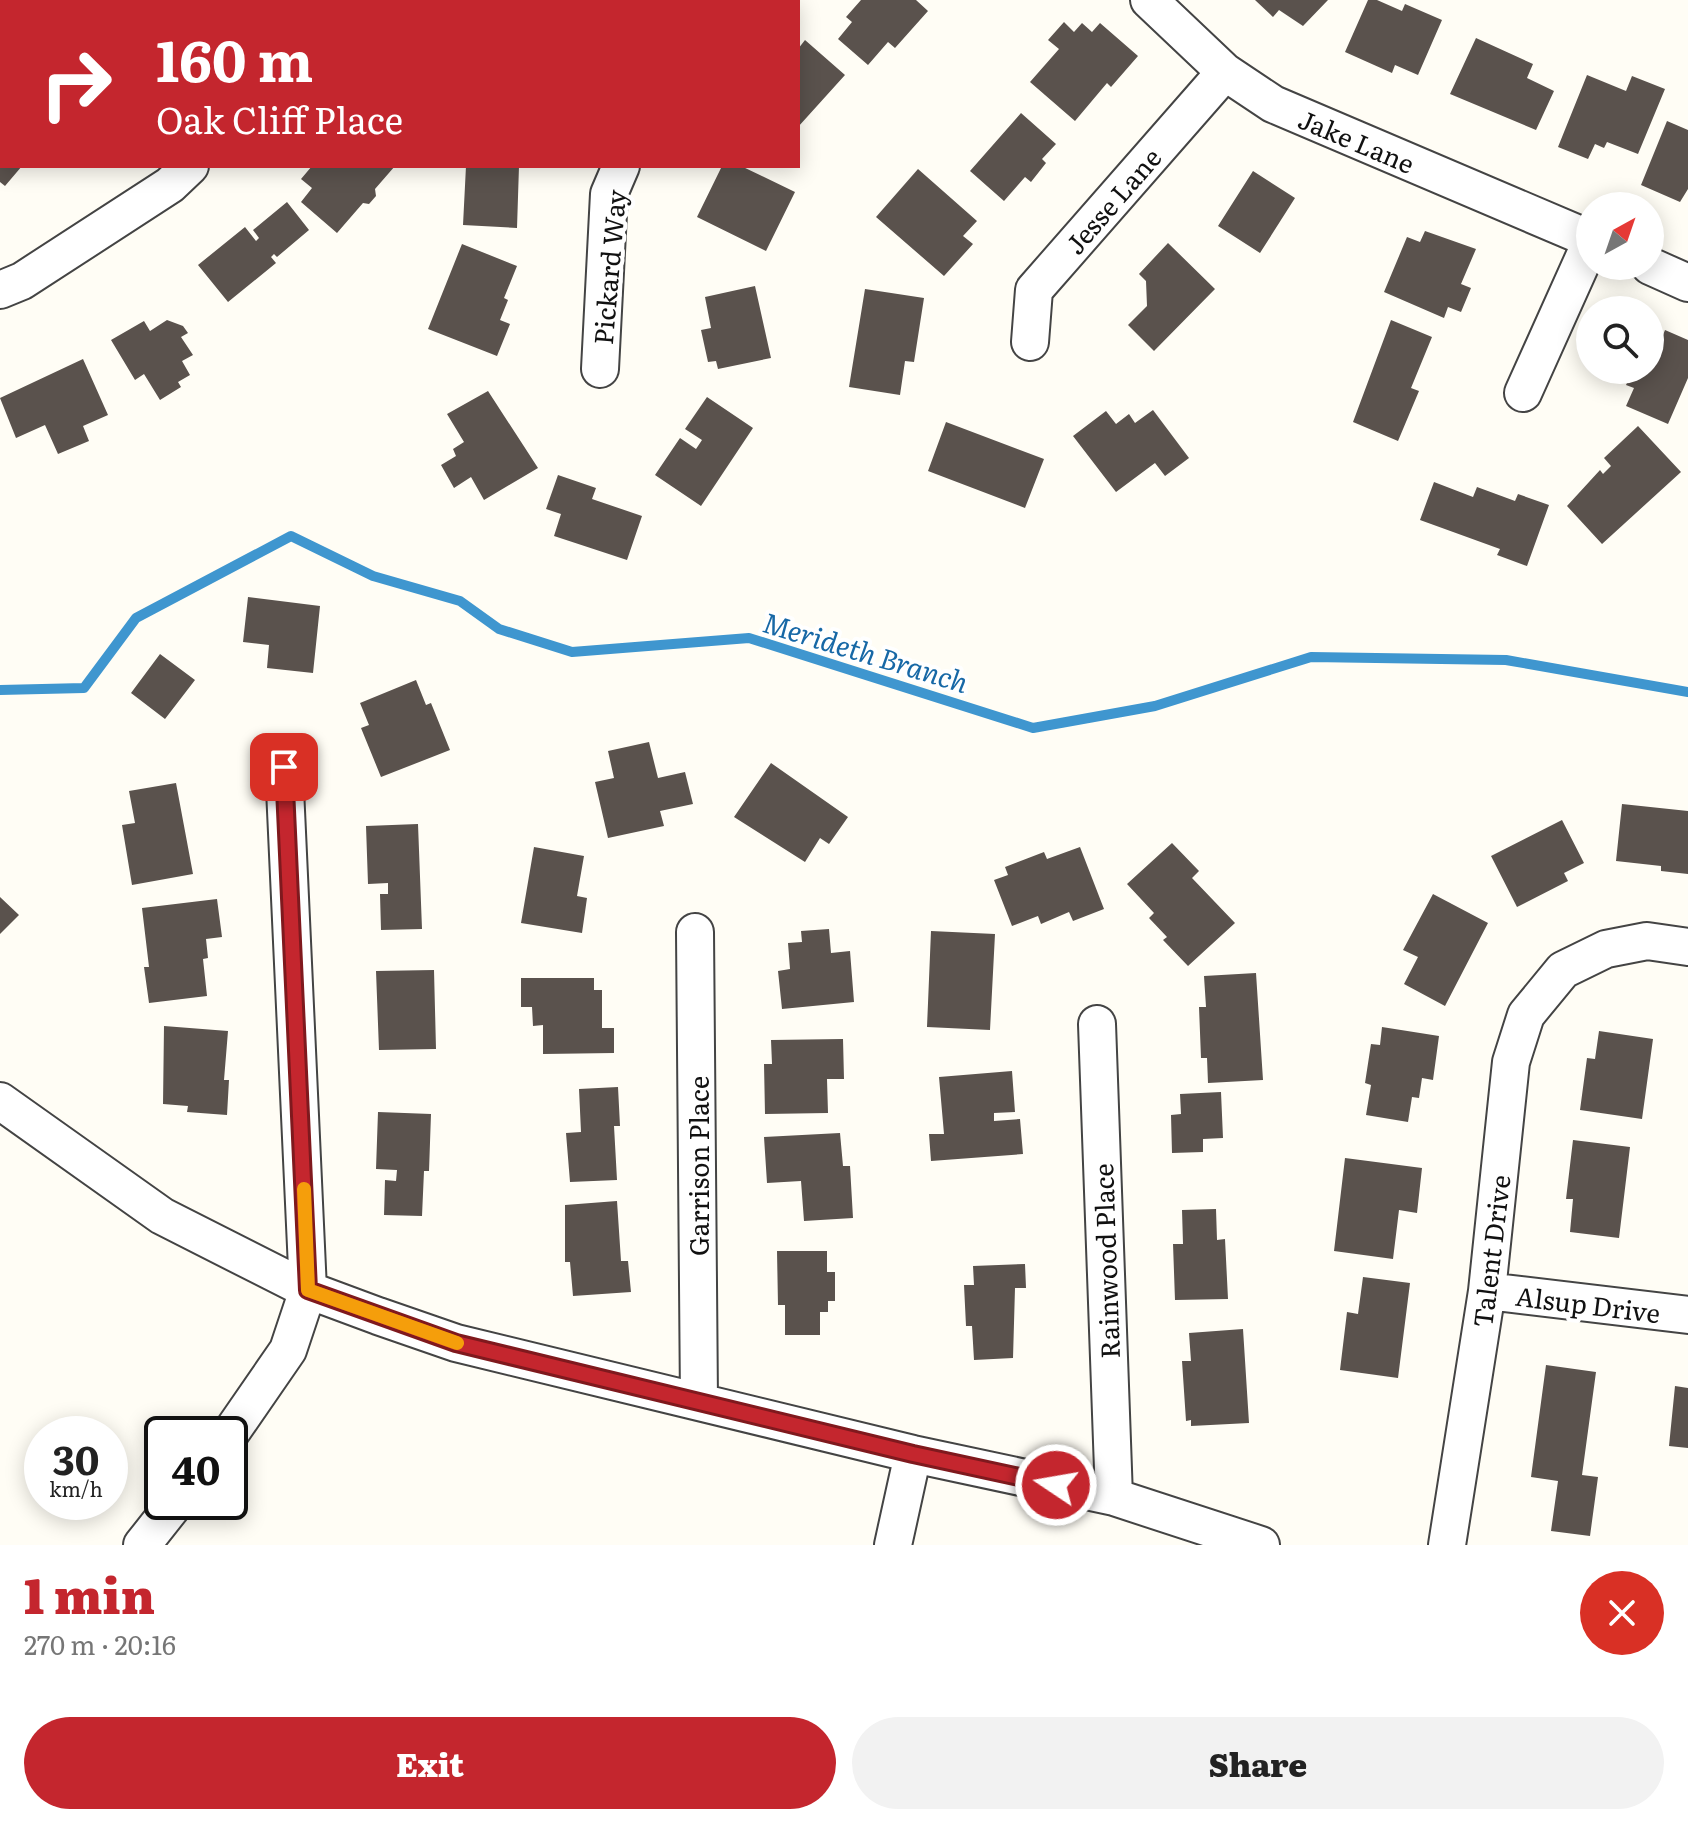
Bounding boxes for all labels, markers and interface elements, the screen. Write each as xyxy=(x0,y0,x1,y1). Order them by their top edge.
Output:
text: 160 m xyxy=(156,16,313,99)
icon: right xyxy=(24,32,128,136)
text: Oak Cliff Place xyxy=(156,92,403,145)
street label: Jake Lane xyxy=(1293,98,1421,182)
street label: Jesse Lane xyxy=(1055,138,1169,262)
street label: Pickard Way xyxy=(582,188,634,346)
north arrow xyxy=(1576,192,1664,280)
map controls xyxy=(1576,192,1664,384)
button: search xyxy=(1576,296,1664,384)
water label: Merideth Branch xyxy=(758,600,974,702)
pin xyxy=(250,733,318,801)
icon: arrive xyxy=(262,745,306,789)
street label: Garrison Place xyxy=(678,1076,717,1256)
street label: Rainwood Place xyxy=(1082,1163,1128,1359)
street label: Talent Drive xyxy=(1461,1172,1519,1330)
street label: Alsup Drive xyxy=(1513,1275,1663,1331)
speed limit sign: 40 xyxy=(144,1416,248,1520)
text: 30 xyxy=(53,1428,99,1487)
position arrow xyxy=(1014,1443,1098,1527)
text: km/h xyxy=(49,1473,103,1503)
text: 1 min xyxy=(24,1558,155,1629)
button: close xyxy=(1580,1571,1664,1655)
text: 270 m · 20:16 xyxy=(24,1624,176,1663)
button: Exit xyxy=(24,1717,836,1809)
button: Share xyxy=(852,1717,1664,1809)

